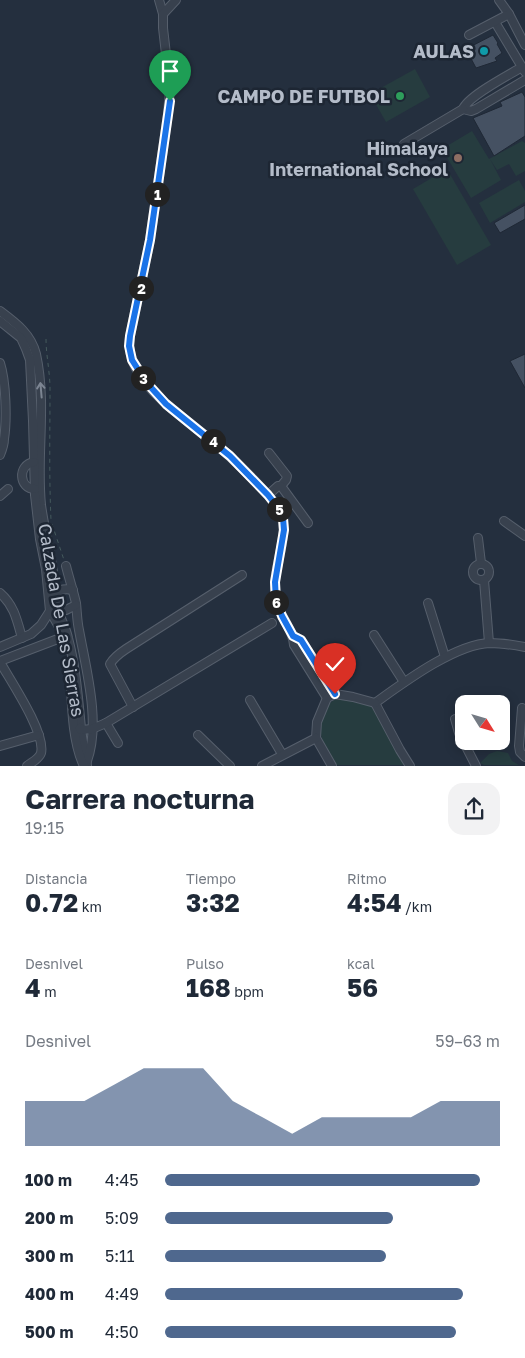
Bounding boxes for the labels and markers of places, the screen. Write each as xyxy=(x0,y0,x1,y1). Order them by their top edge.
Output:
place label: AULAS xyxy=(413,40,474,62)
marker: AULAS xyxy=(478,45,490,57)
pin xyxy=(149,50,191,101)
place label: CAMPO DE FUTBOL xyxy=(217,85,390,107)
marker: CAMPO DE FUTBOL xyxy=(394,90,406,102)
place label: Himalaya International School xyxy=(269,137,448,180)
marker: Himalaya International School xyxy=(452,152,464,164)
pin: 1 xyxy=(144,182,170,206)
pin: 2 xyxy=(128,276,154,300)
pin: 3 xyxy=(130,366,156,390)
pin: 4 xyxy=(200,428,226,454)
pin: 5 xyxy=(266,496,292,522)
pin: 6 xyxy=(264,590,288,614)
pin xyxy=(314,643,356,694)

